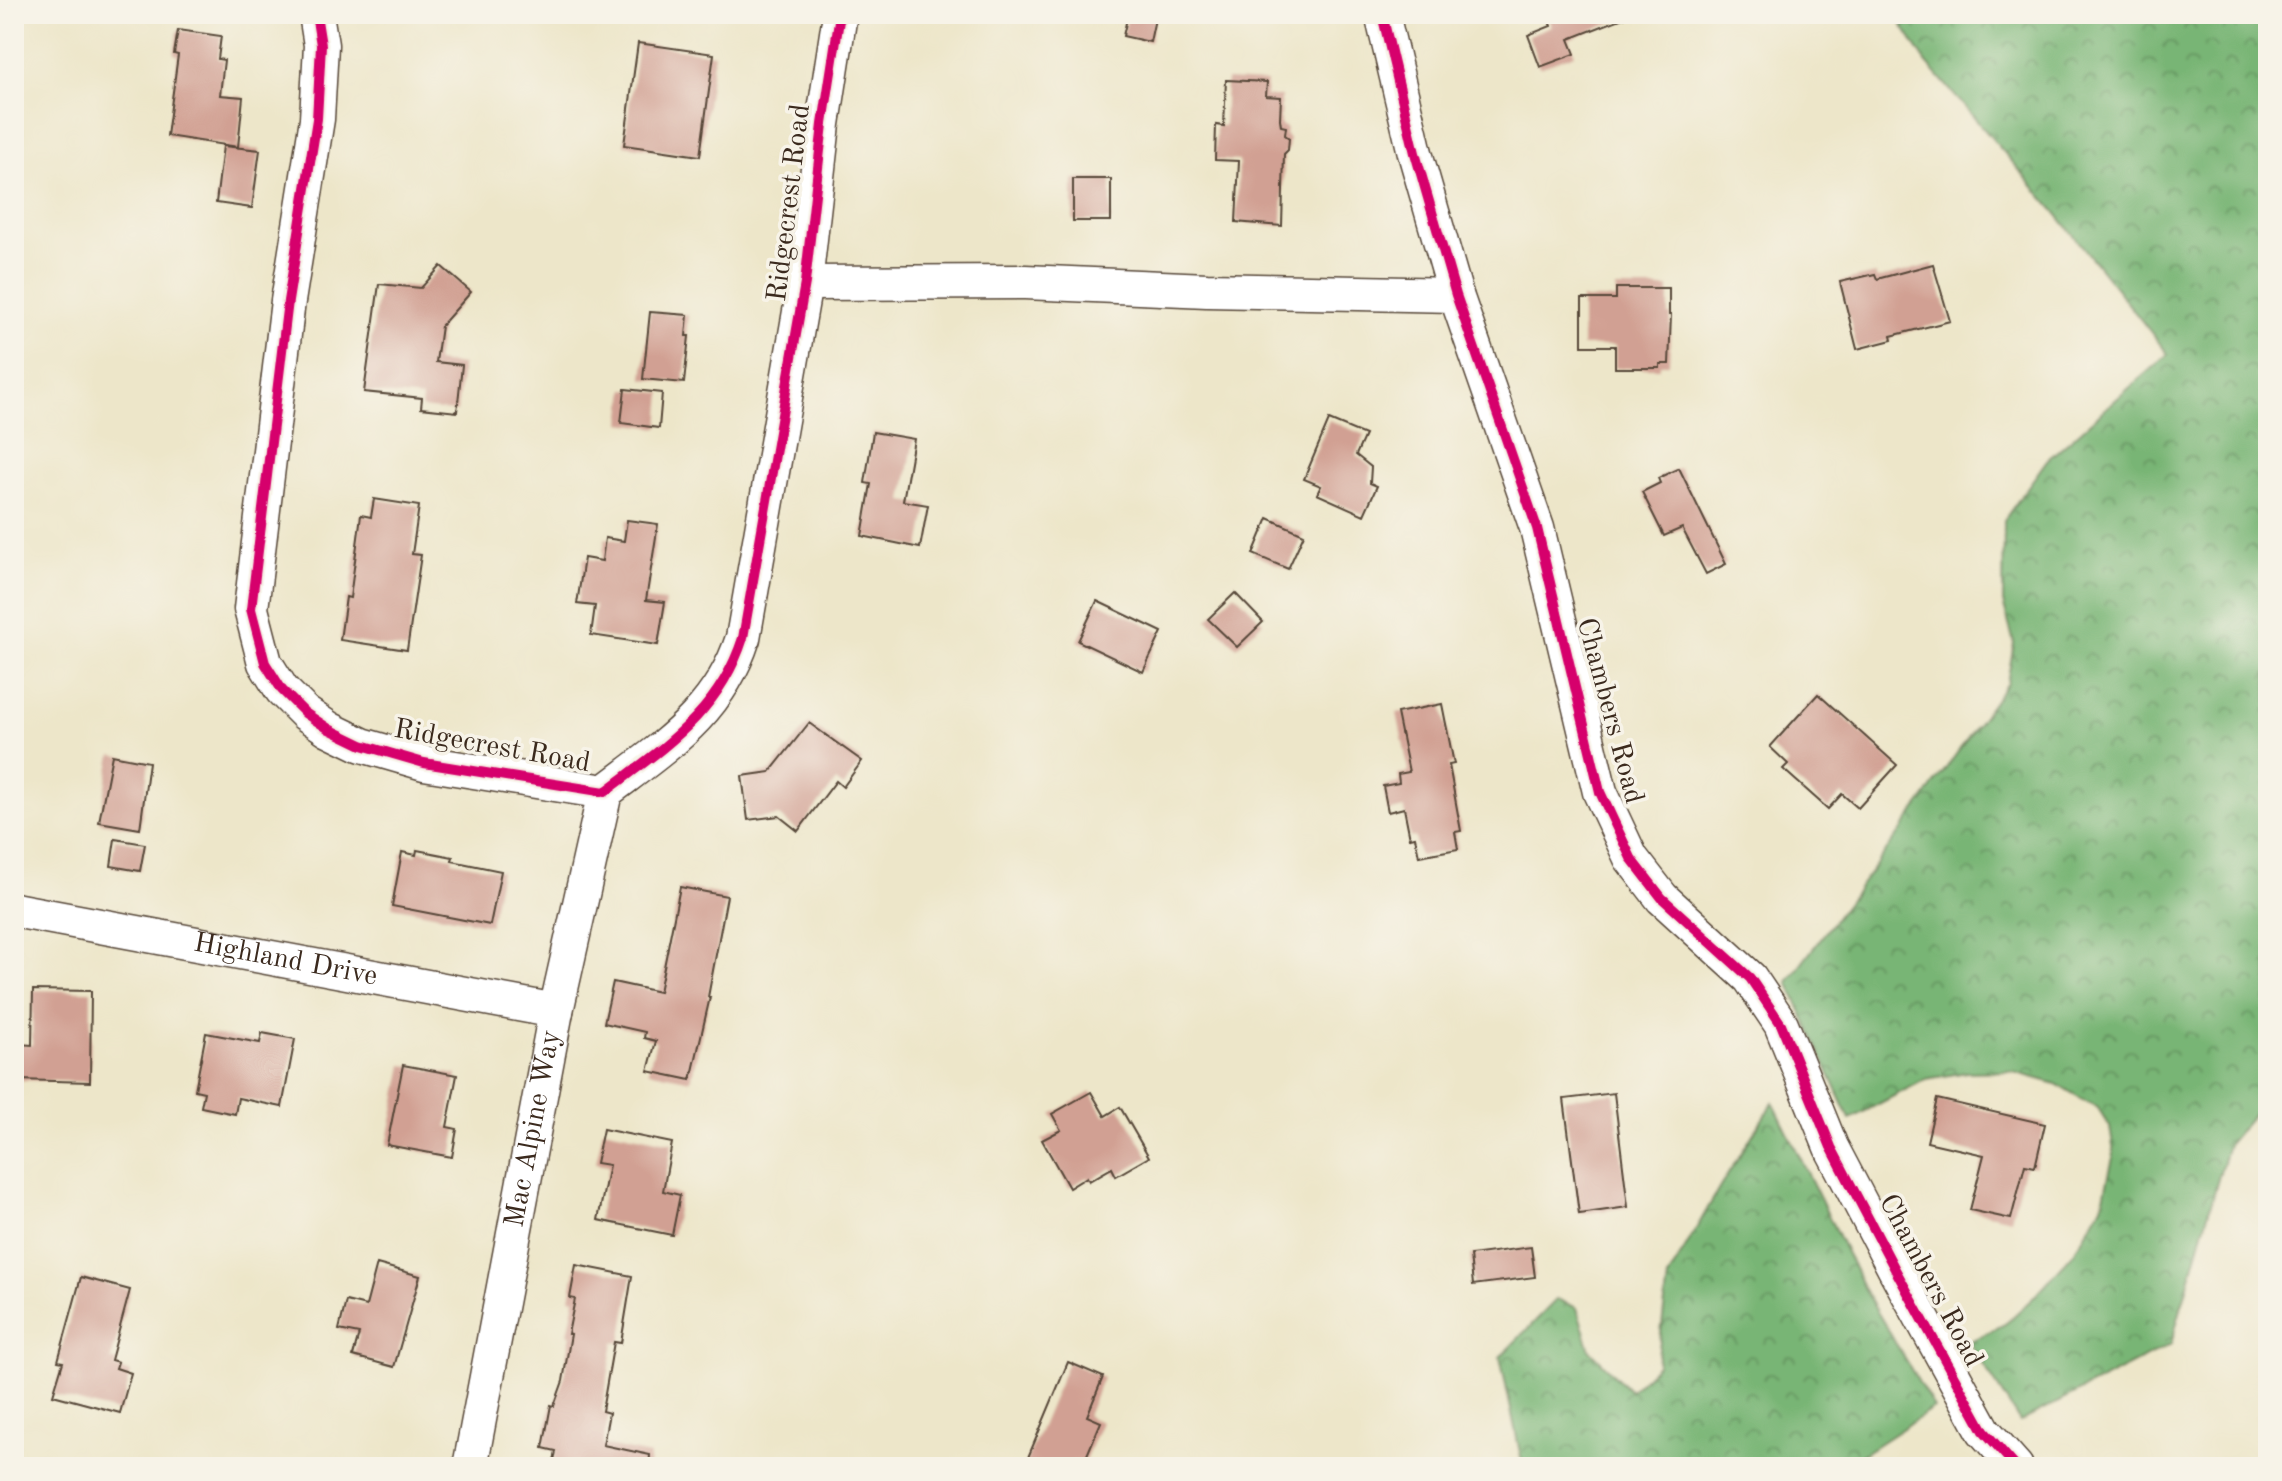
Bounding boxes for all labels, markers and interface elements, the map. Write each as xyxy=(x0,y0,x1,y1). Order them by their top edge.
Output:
street label: Ridgecrest Road xyxy=(764,103,816,303)
street label: Chambers Road xyxy=(1571,615,1647,807)
street label: Ridgecrest Road xyxy=(392,716,592,778)
street label: Highland Drive xyxy=(191,930,379,991)
street label: Mac Alpine Way xyxy=(501,1028,566,1230)
street label: Chambers Road xyxy=(1873,1190,1987,1372)

